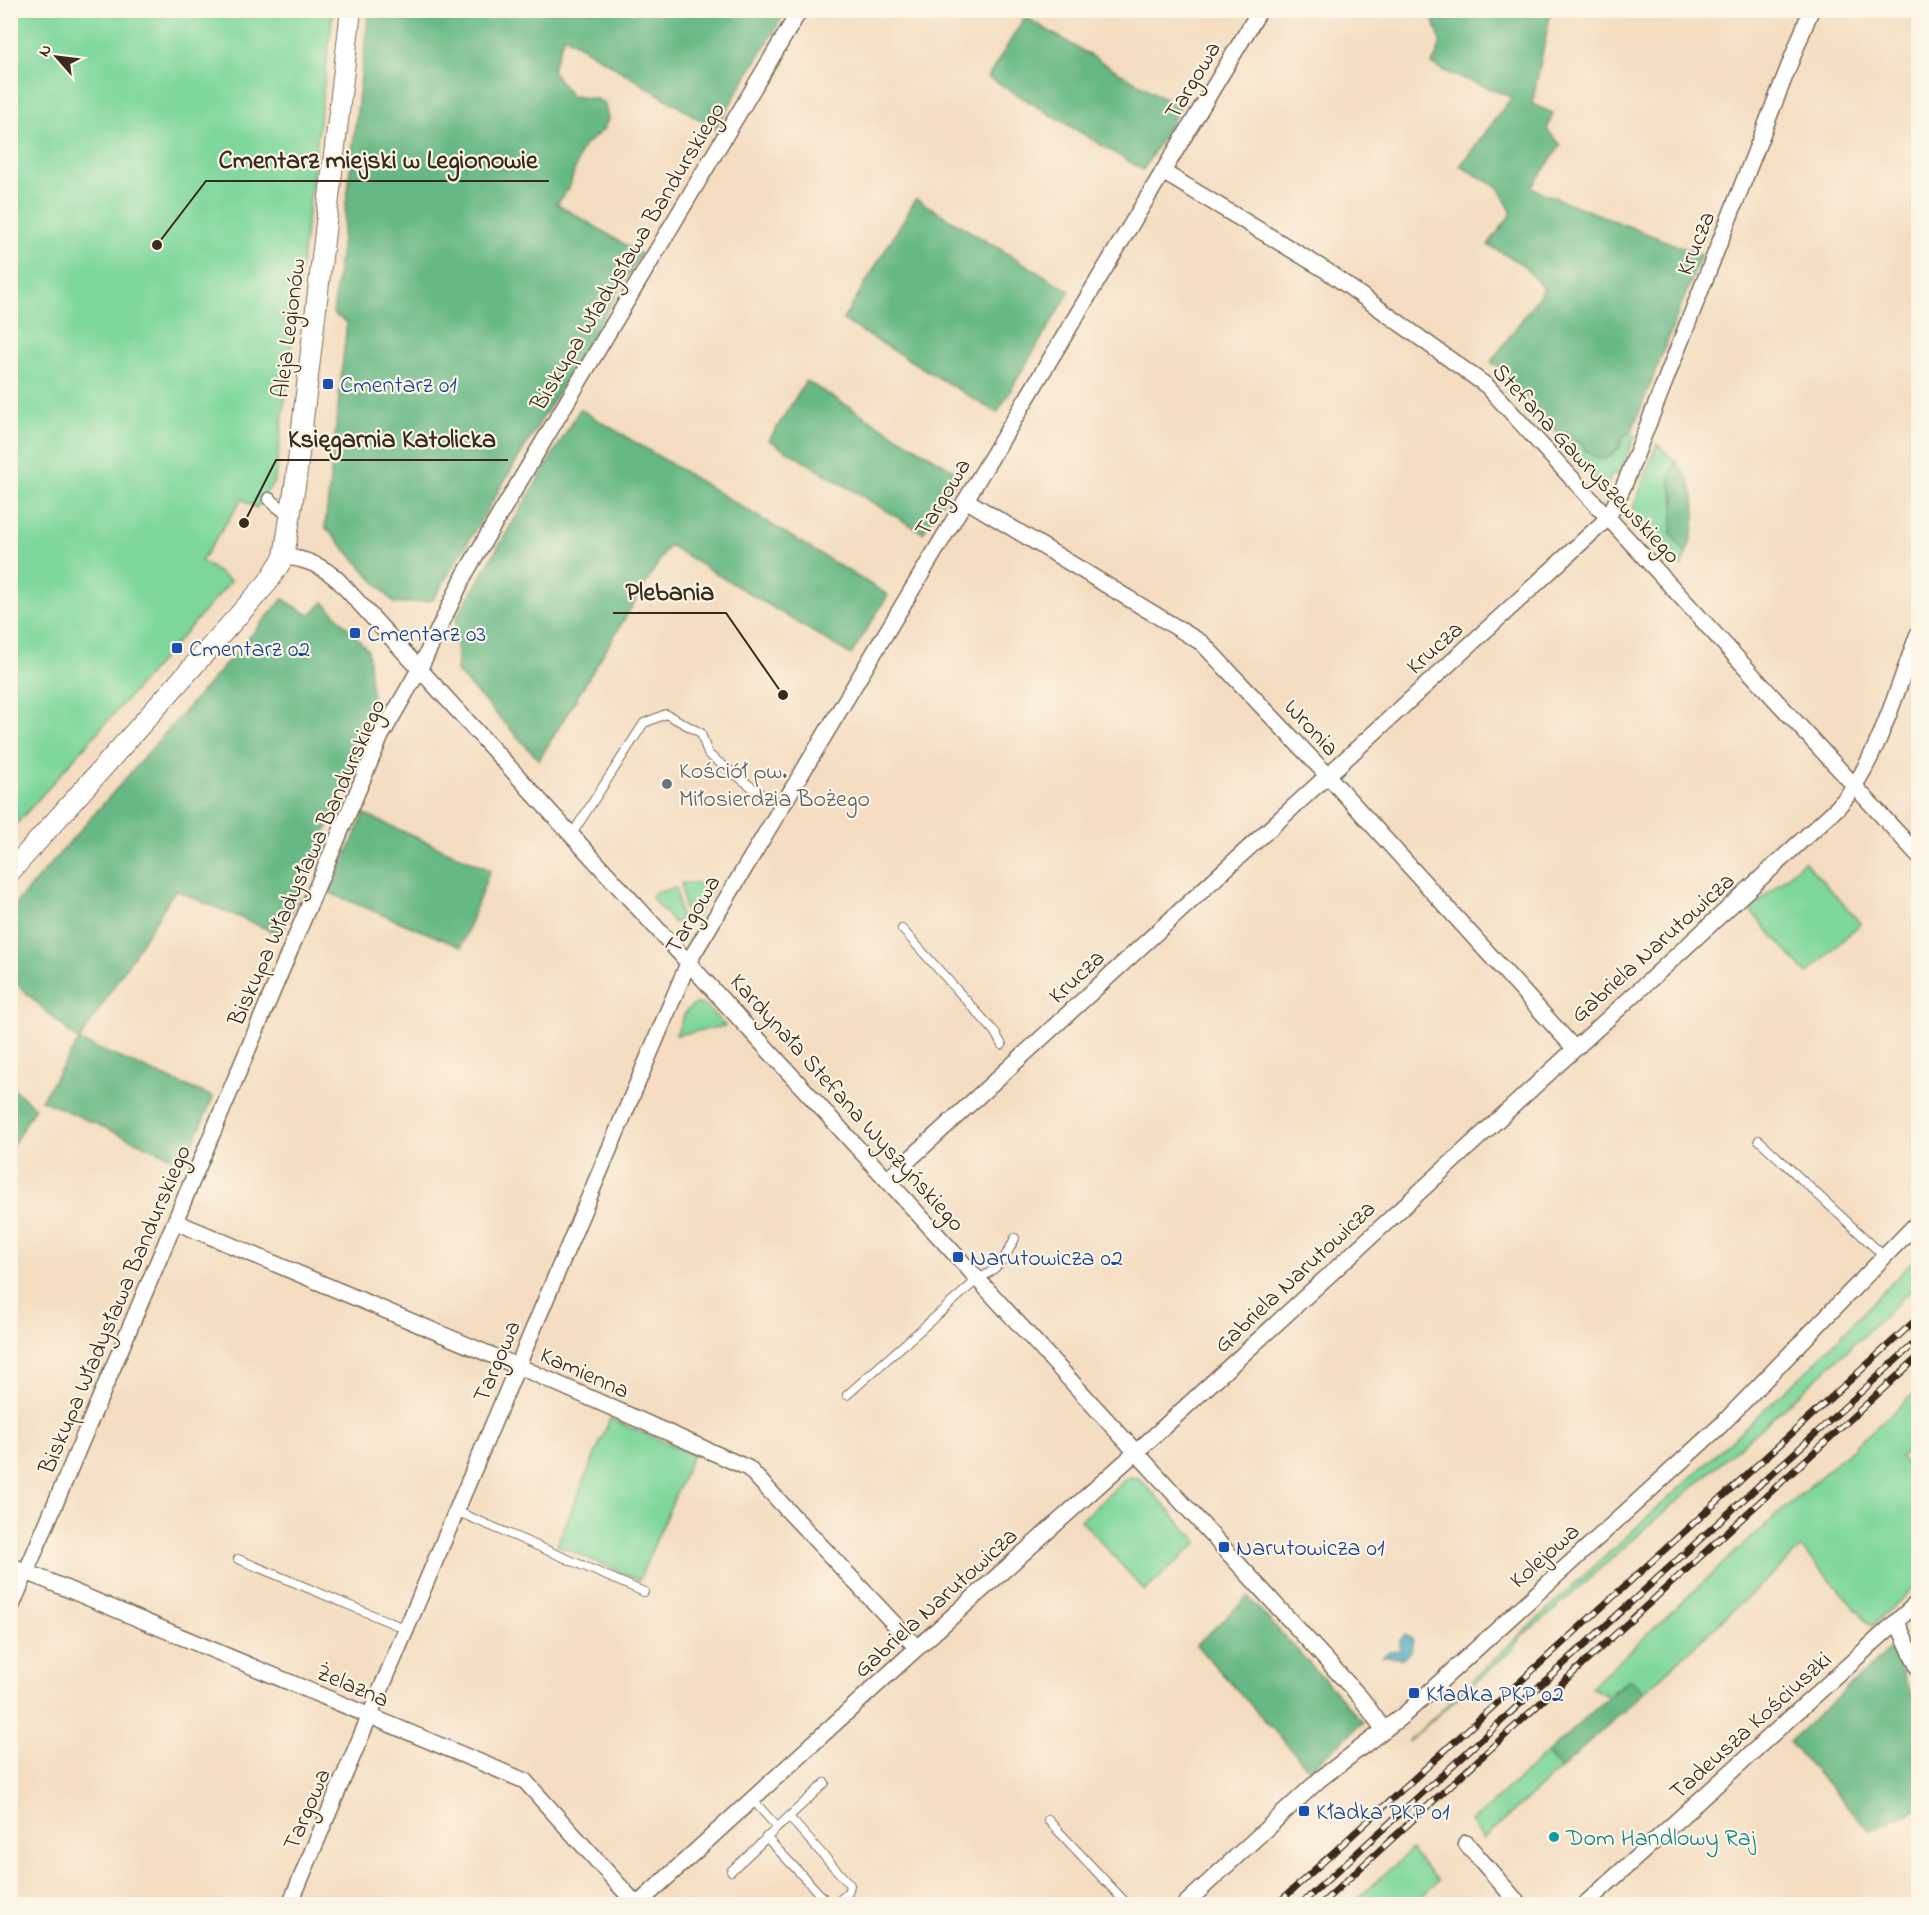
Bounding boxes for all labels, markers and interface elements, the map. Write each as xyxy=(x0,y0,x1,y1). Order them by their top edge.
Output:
north arrow xyxy=(27,27,87,87)
street label: Targowa xyxy=(1157,35,1231,127)
text: N xyxy=(32,40,59,61)
street label: Biskupa Władysława Bandurskiego xyxy=(522,96,736,420)
callout: Cmentarz miejski w Legionowie xyxy=(206,137,549,181)
text: Cmentarz miejski w Legionowie xyxy=(218,143,539,182)
street label: Krucza xyxy=(1669,207,1726,281)
street label: Aleja Legionów xyxy=(265,256,316,400)
street label: Stefana Gawryszewskiego xyxy=(1482,356,1688,574)
place label: Cmentarz 01 xyxy=(340,369,457,404)
marker: Cmentarz 01 xyxy=(321,377,335,391)
callout: Księgarnia Katolicka xyxy=(276,416,508,460)
text: Księgarnia Katolicka xyxy=(288,422,496,461)
street label: Targowa xyxy=(907,452,981,544)
callout: Plebania xyxy=(613,569,726,613)
text: Plebania xyxy=(626,575,714,613)
street label: Krucza xyxy=(1399,614,1472,684)
place label: Cmentarz 03 xyxy=(367,618,486,653)
marker: Cmentarz 03 xyxy=(348,626,362,640)
place label: Cmentarz 02 xyxy=(189,633,310,668)
marker: Cmentarz 02 xyxy=(170,641,184,655)
street label: Wronia xyxy=(1274,692,1346,765)
street label: Biskupa Władysława Bandurskiego xyxy=(220,694,397,1033)
place label: Kościół pw. Miłosierdzia Bożego xyxy=(679,755,870,818)
marker: Kościół pw. Miłosierdzia Bożego xyxy=(660,777,674,791)
street label: Gabriela Narutowicza xyxy=(1564,865,1744,1032)
street label: Targowa xyxy=(657,869,731,961)
street label: Krucza xyxy=(1041,942,1114,1013)
street label: Kardynała Stefana Wyszyńskiego xyxy=(719,966,972,1242)
street label: Biskupa Władysława Bandurskiego xyxy=(31,1140,203,1481)
street label: Gabriela Narutowicza xyxy=(1207,1193,1385,1362)
place label: Narutowicza 02 xyxy=(970,1242,1123,1277)
marker: Narutowicza 02 xyxy=(951,1250,965,1264)
street label: Targowa xyxy=(465,1315,531,1408)
street label: Kamienna xyxy=(534,1339,634,1410)
street label: Kolejowa xyxy=(1503,1516,1589,1598)
street label: Gabriela Narutowicza xyxy=(847,1520,1027,1687)
place label: Narutowicza 01 xyxy=(1236,1532,1385,1567)
marker: Narutowicza 01 xyxy=(1217,1540,1231,1554)
street label: Tadeusza Kościuszki xyxy=(1663,1644,1841,1809)
street label: Żelazna xyxy=(310,1656,394,1718)
place label: Kładka PKP 02 xyxy=(1426,1678,1564,1713)
marker: Kładka PKP 02 xyxy=(1407,1686,1421,1700)
street label: Targowa xyxy=(275,1763,341,1856)
place label: Kładka PKP 01 xyxy=(1316,1796,1450,1831)
marker: Kładka PKP 01 xyxy=(1297,1804,1311,1818)
place label: Dom Handlowy Raj xyxy=(1565,1822,1757,1858)
marker: Dom Handlowy Raj xyxy=(1547,1830,1561,1844)

